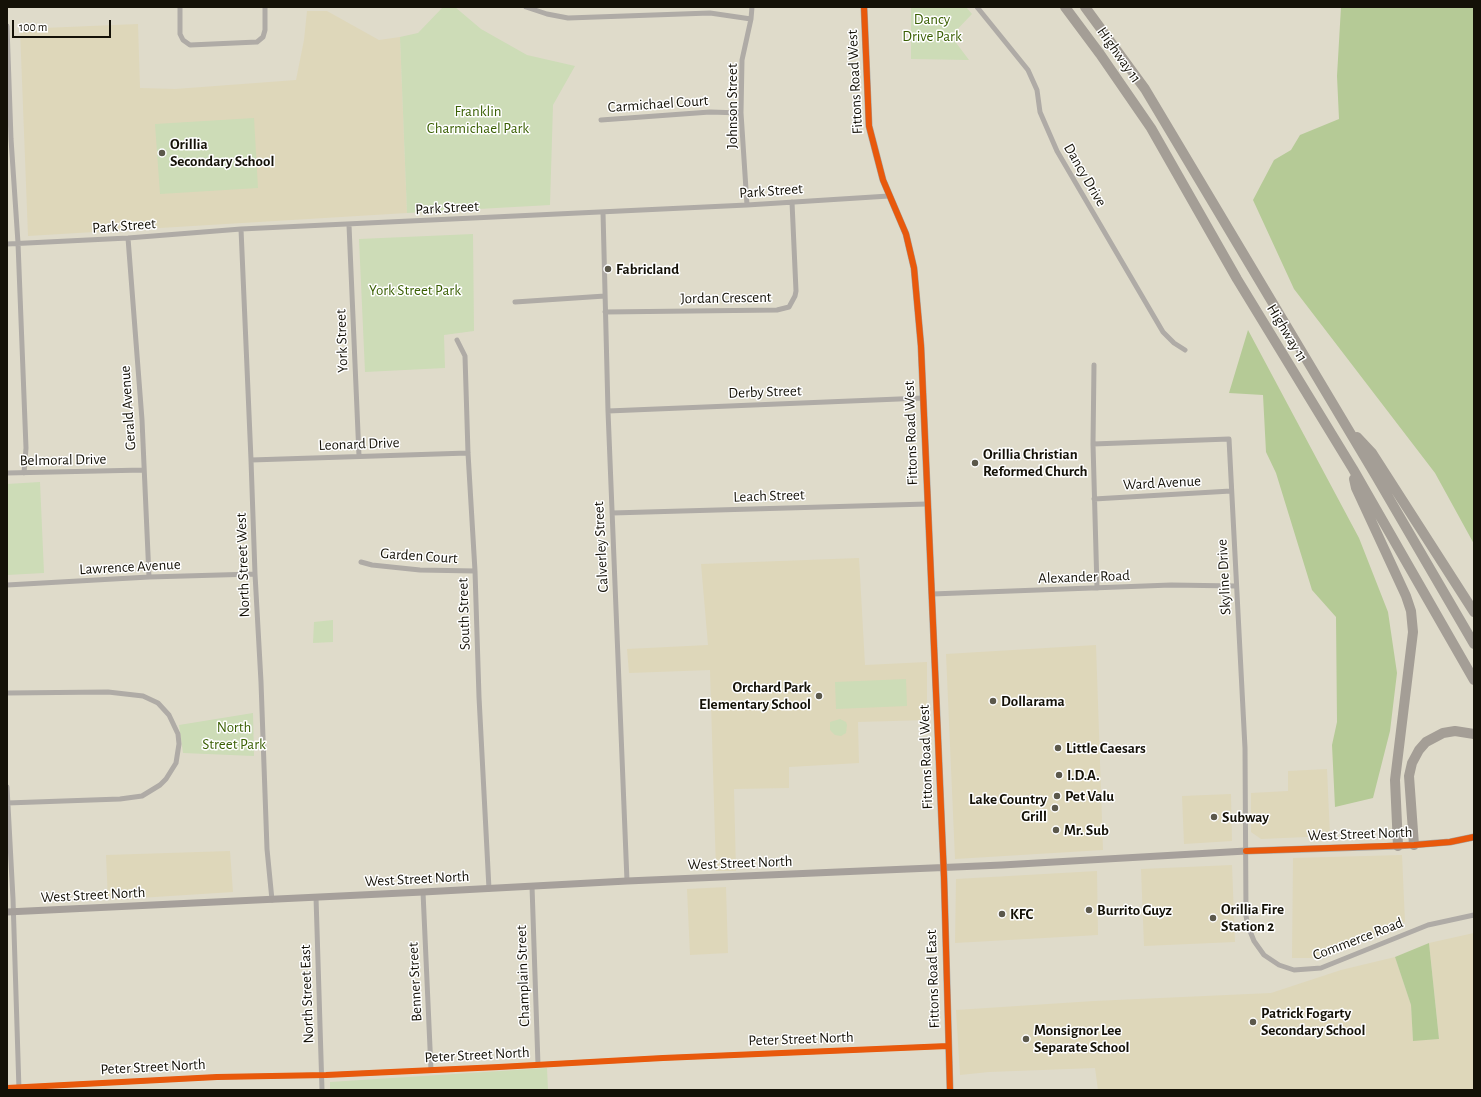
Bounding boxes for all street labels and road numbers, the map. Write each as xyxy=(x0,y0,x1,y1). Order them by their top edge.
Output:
street label: Highway 11 xyxy=(1093,23,1145,87)
street label: Fittons Road West xyxy=(843,29,867,135)
street label: Johnson Street xyxy=(723,63,741,149)
street label: Carmichael Court xyxy=(607,92,709,116)
street label: Dancy Drive xyxy=(1060,140,1110,210)
street label: Park Street xyxy=(739,180,803,202)
street label: Park Street xyxy=(415,197,479,219)
street label: Park Street xyxy=(92,215,156,237)
street label: Jordan Crescent xyxy=(680,288,772,308)
street label: Highway 11 xyxy=(1263,301,1311,365)
street label: York Street xyxy=(332,309,352,373)
street label: Gerald Avenue xyxy=(116,365,140,451)
street label: Fittons Road West xyxy=(900,380,922,486)
street label: Derby Street xyxy=(728,382,802,402)
street label: Leonard Drive xyxy=(318,434,400,454)
street label: Belmoral Drive xyxy=(19,450,107,470)
street label: Ward Avenue xyxy=(1123,472,1201,494)
street label: Leach Street xyxy=(733,486,805,506)
street label: Calverley Street xyxy=(590,501,612,593)
street label: North Street West xyxy=(232,512,254,618)
street label: Skyline Drive xyxy=(1213,539,1235,615)
street label: Garden Court xyxy=(380,544,458,568)
street label: Lawrence Avenue xyxy=(79,555,181,579)
street label: Alexander Road xyxy=(1038,566,1130,588)
street label: South Street xyxy=(454,578,474,650)
street label: Fittons Road West xyxy=(915,704,937,810)
street label: West Street North xyxy=(1307,823,1413,845)
street label: West Street North xyxy=(687,852,793,874)
street label: West Street North xyxy=(364,867,470,891)
street label: West Street North xyxy=(40,883,146,907)
street label: Commerce Road xyxy=(1310,914,1406,964)
street label: Champlain Street xyxy=(512,925,534,1027)
street label: Fittons Road East xyxy=(922,929,944,1029)
street label: Benner Street xyxy=(404,942,426,1022)
street label: North Street East xyxy=(296,944,318,1044)
street label: Peter Street North xyxy=(748,1028,854,1050)
street label: Peter Street North xyxy=(424,1043,530,1067)
street label: Peter Street North xyxy=(100,1055,206,1079)

